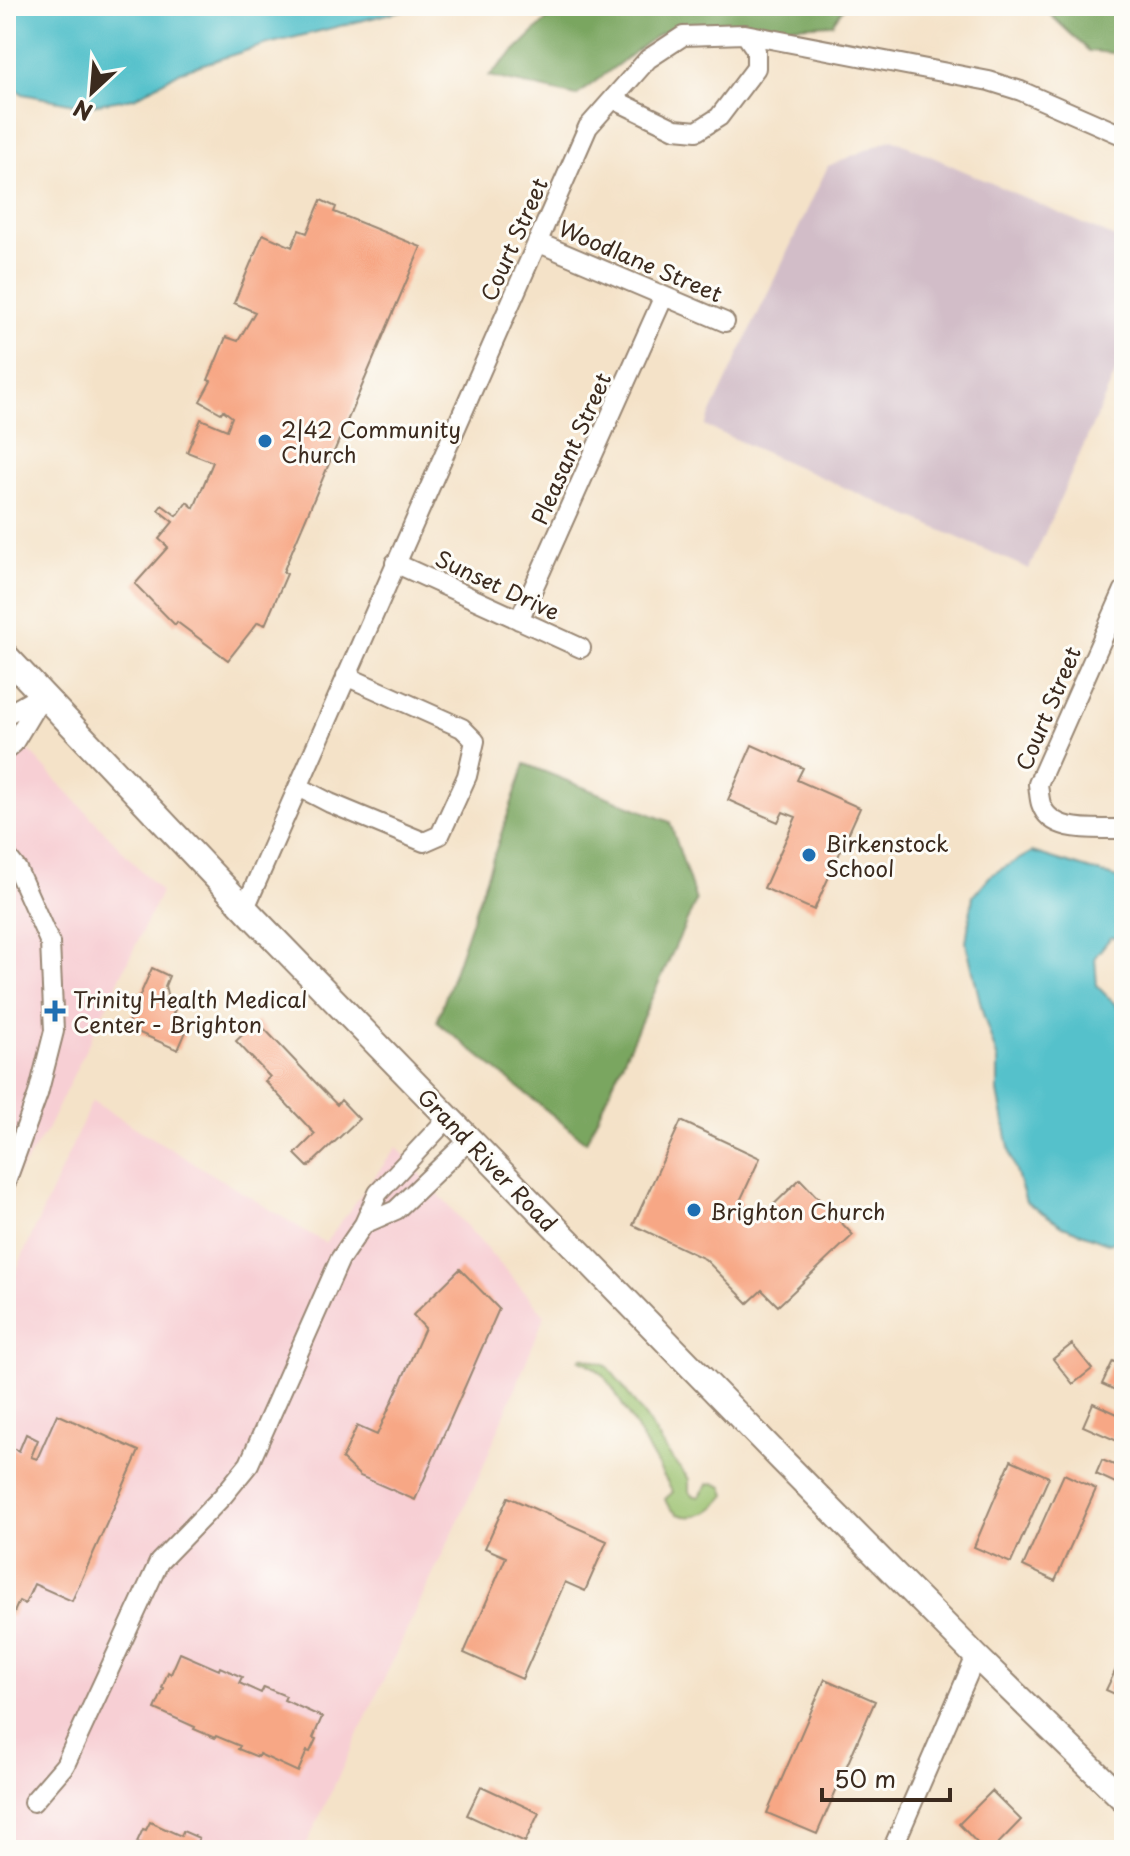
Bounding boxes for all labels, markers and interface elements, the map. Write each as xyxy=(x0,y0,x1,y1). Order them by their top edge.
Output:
north arrow xyxy=(52,52,132,132)
text: N xyxy=(68,93,98,130)
street label: Court Street xyxy=(471,172,555,306)
street label: Woodlane Street xyxy=(554,211,728,309)
street label: Pleasant Street xyxy=(522,367,618,529)
place label: 2|42 Community Church xyxy=(281,412,461,470)
marker: 2|42 Community Church xyxy=(256,432,274,450)
street label: Sunset Drive xyxy=(430,541,566,627)
street label: Court Street xyxy=(1006,641,1088,775)
place label: Birkenstock School xyxy=(825,826,949,884)
marker: Birkenstock School xyxy=(800,846,818,864)
place label: Trinity Health Medical Center - Brighton xyxy=(73,982,307,1040)
marker: Trinity Health Medical Center - Brighton xyxy=(44,1000,66,1022)
street label: Grand River Road xyxy=(411,1080,565,1238)
place label: Brighton Church xyxy=(710,1194,886,1227)
marker: Brighton Church xyxy=(685,1201,703,1219)
scale bar xyxy=(822,1752,950,1802)
text: 50 m xyxy=(834,1760,896,1796)

